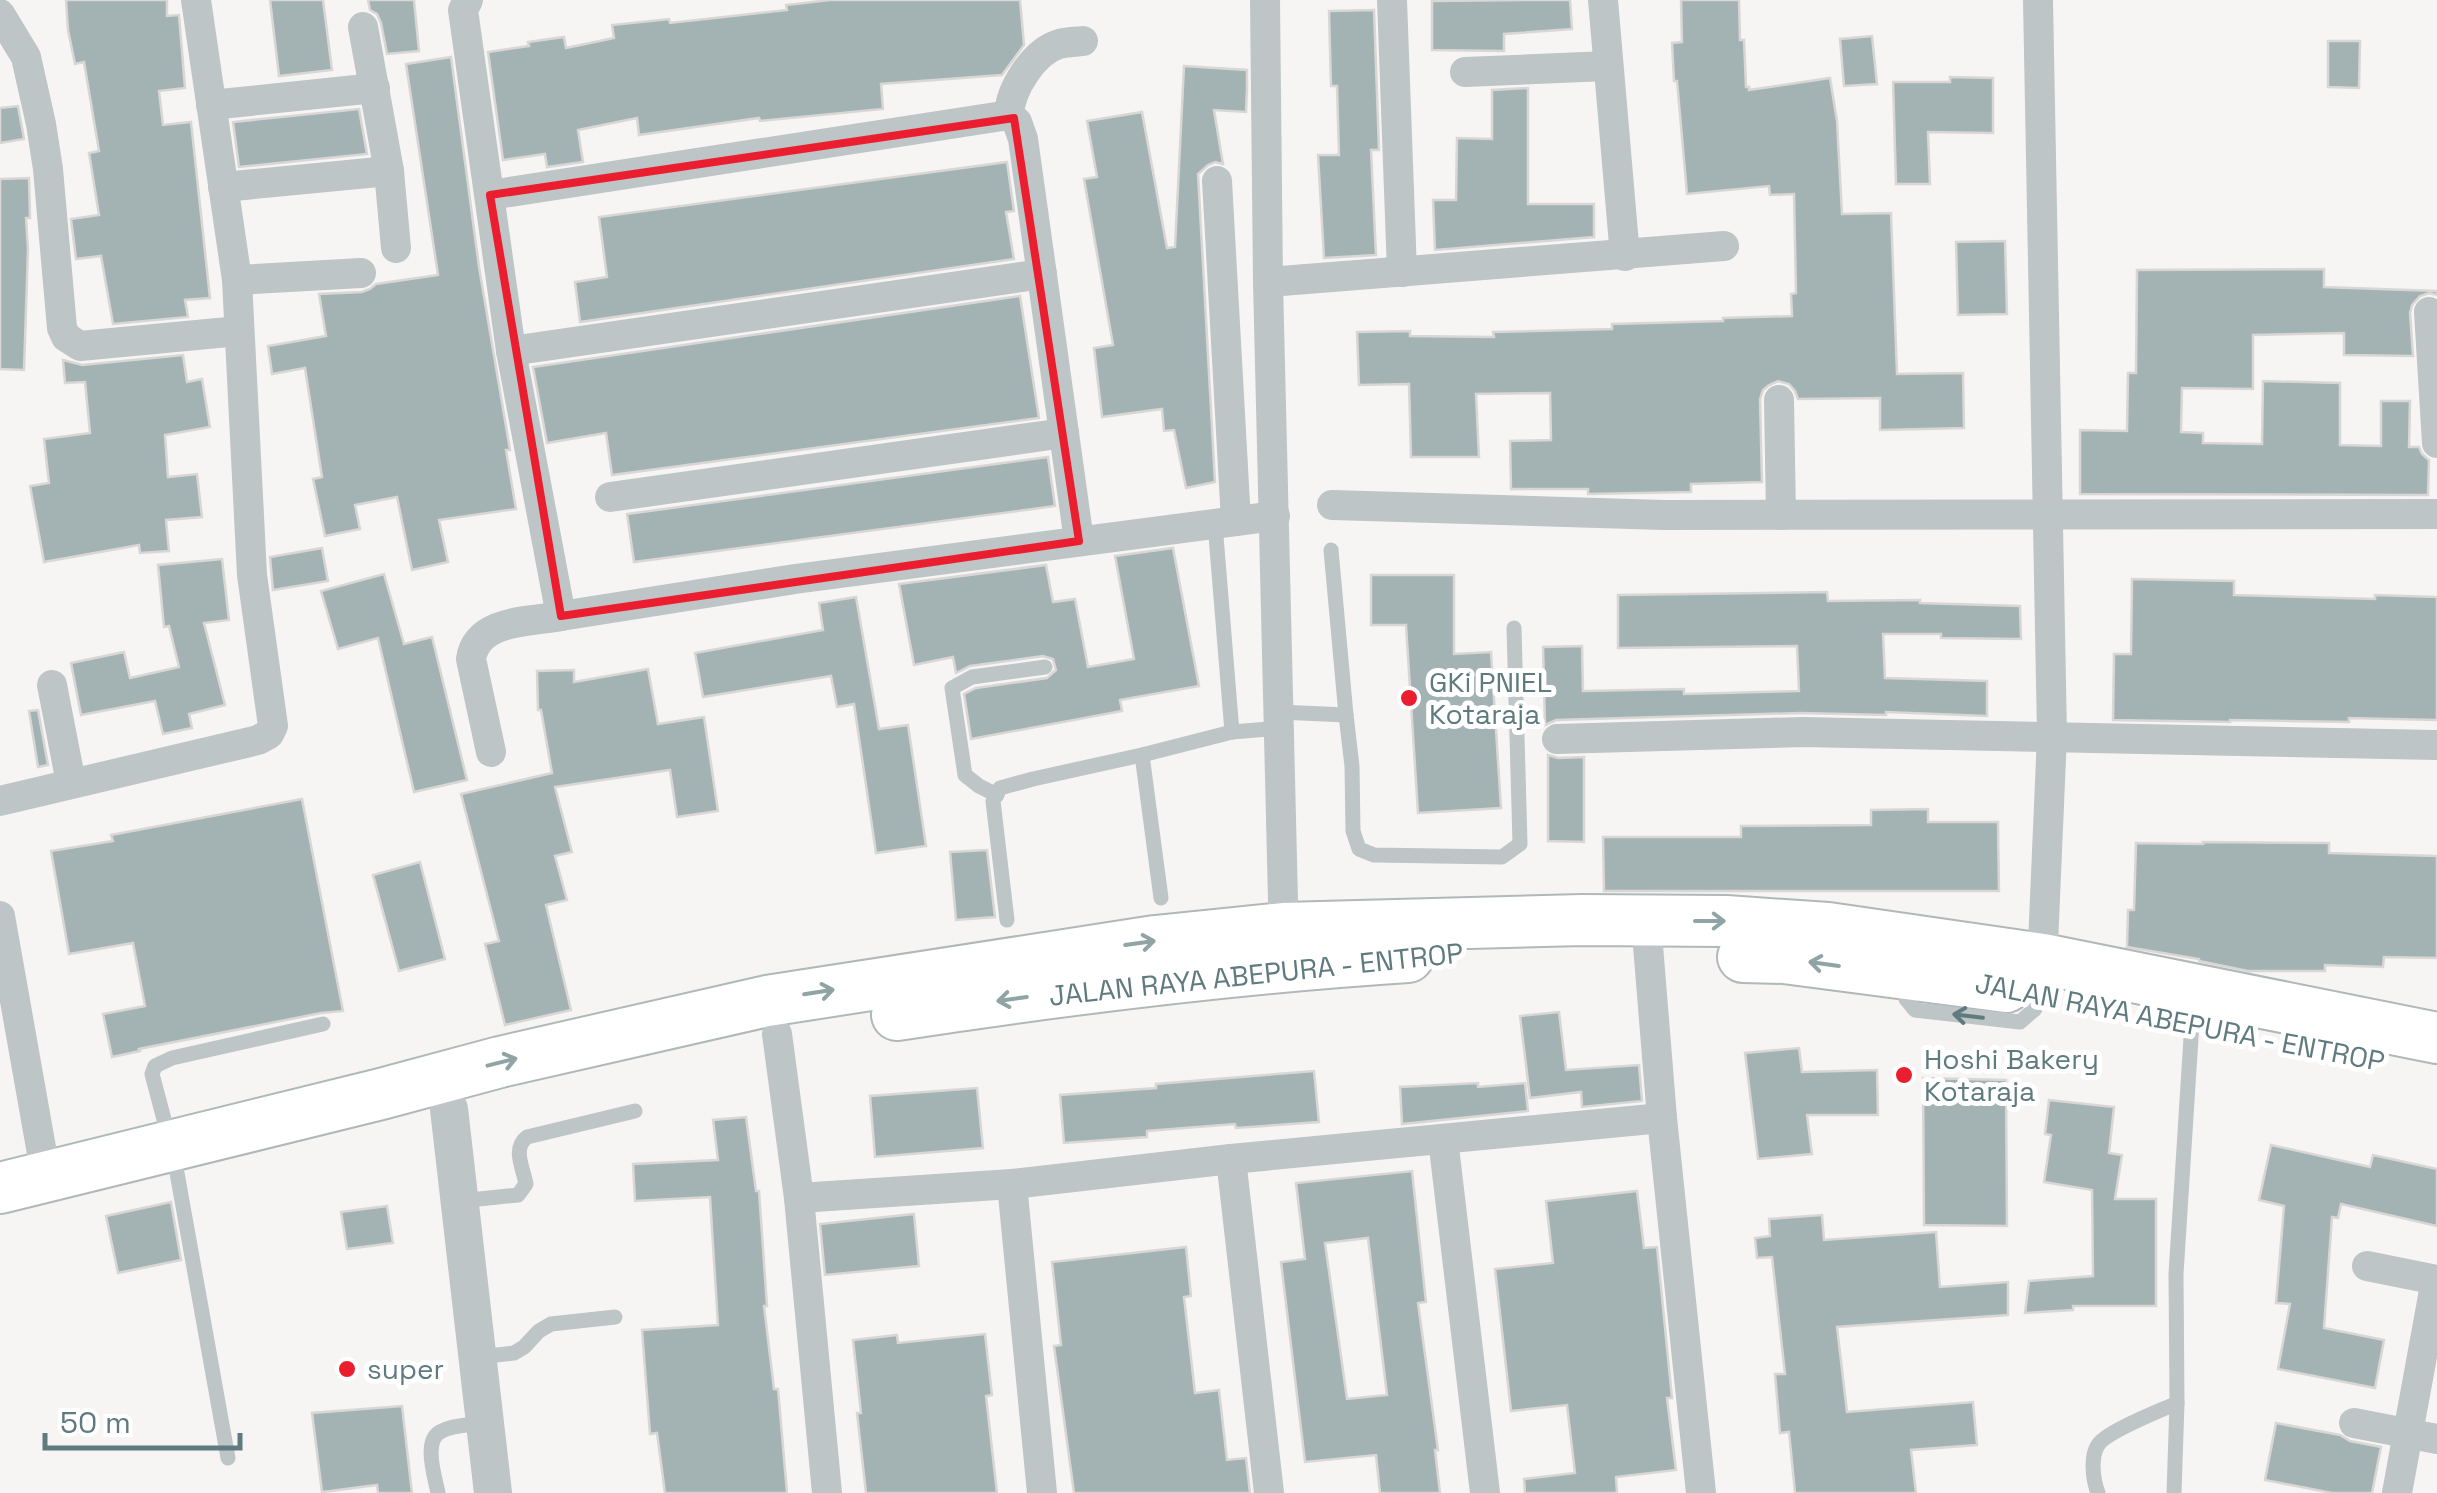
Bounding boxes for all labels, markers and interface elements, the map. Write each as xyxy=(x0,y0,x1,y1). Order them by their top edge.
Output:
place label: GKi PNIEL Kotaraja xyxy=(1429,664,1552,732)
marker: GKi PNIEL Kotaraja xyxy=(1398,687,1420,709)
one-way arrow xyxy=(1692,912,1725,930)
one-way arrow xyxy=(1124,933,1156,952)
street label: JALAN RAYA ABEPURA - ENTROP xyxy=(1047,934,1465,1014)
one-way arrow xyxy=(1808,954,1841,973)
street label: JALAN RAYA ABEPURA - ENTROP xyxy=(1972,965,2388,1079)
one-way arrow xyxy=(803,983,835,1001)
one-way arrow xyxy=(996,990,1029,1008)
one-way arrow xyxy=(1952,1007,1984,1025)
place label: Hoshi Bakery Kotaraja xyxy=(1924,1041,2099,1109)
one-way arrow xyxy=(486,1051,517,1070)
marker: Hoshi Bakery Kotaraja xyxy=(1893,1064,1915,1086)
place label: super xyxy=(367,1351,444,1387)
marker: super xyxy=(336,1358,358,1380)
scale bar xyxy=(45,1388,240,1450)
text: 50 m xyxy=(60,1403,131,1442)

